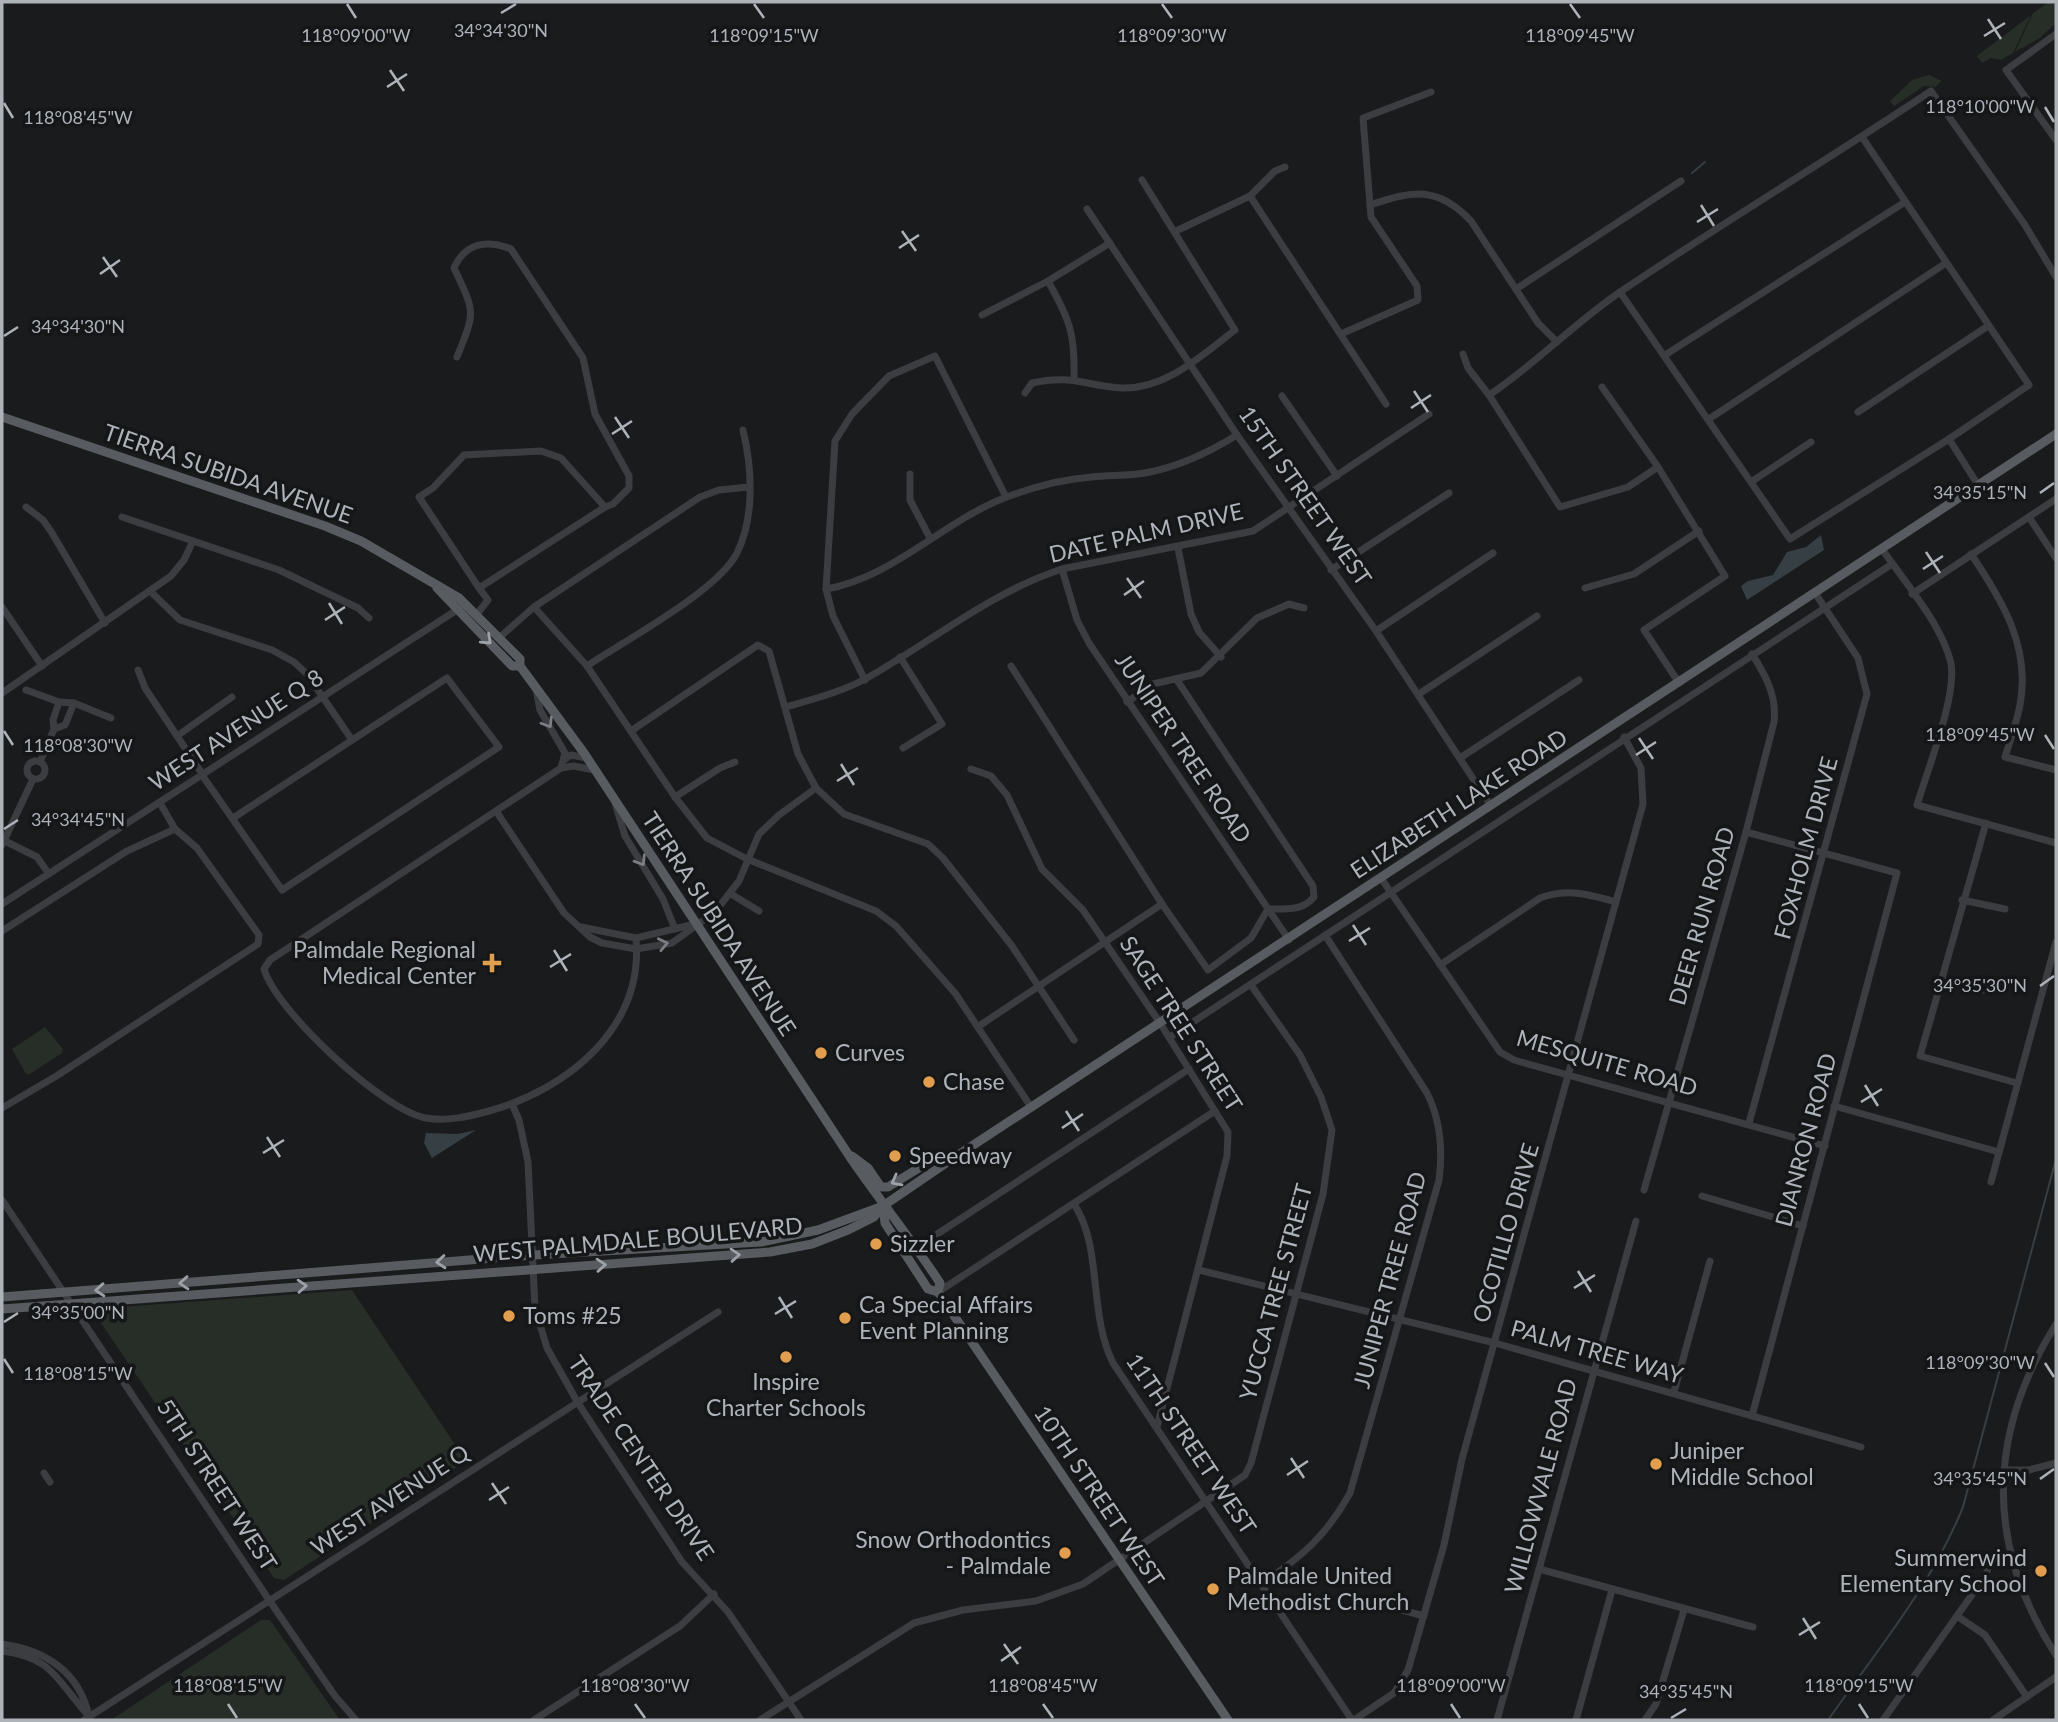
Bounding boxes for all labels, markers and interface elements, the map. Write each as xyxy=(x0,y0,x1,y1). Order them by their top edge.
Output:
text: 34°34'30"N xyxy=(454,19,548,41)
text: 118°09'00"W xyxy=(301,24,411,46)
text: 118°09'15"W xyxy=(709,24,819,46)
text: 118°09'30"W xyxy=(1117,24,1227,46)
text: 118°09'45"W xyxy=(1525,24,1635,46)
text: 118°10'00"W xyxy=(1925,95,2035,117)
text: 118°08'45"W xyxy=(23,106,133,128)
text: 34°34'30"N xyxy=(31,315,125,337)
street label: 15TH STREET WEST xyxy=(1233,400,1378,591)
street label: TIERRA SUBIDA AVENUE xyxy=(100,417,356,529)
text: 34°35'15"N xyxy=(1933,481,2027,503)
street label: DATE PALM DRIVE xyxy=(1046,496,1246,568)
one-way arrow xyxy=(479,632,492,644)
street label: JUNIPER TREE ROAD xyxy=(1110,647,1258,848)
street label: WEST AVENUE Q 8 xyxy=(143,662,328,796)
one-way arrow xyxy=(540,715,553,728)
street label: ELIZABETH LAKE ROAD xyxy=(1345,722,1572,884)
text: 118°09'45"W xyxy=(1925,723,2035,745)
text: 118°08'30"W xyxy=(23,734,133,756)
street label: FOXHOLM DRIVE xyxy=(1767,753,1843,942)
street label: TIERRA SUBIDA AVENUE xyxy=(637,806,803,1041)
text: 34°34'45"N xyxy=(31,808,125,830)
street label: DEER RUN ROAD xyxy=(1662,823,1740,1008)
one-way arrow xyxy=(633,853,646,866)
street label: SAGE TREE STREET xyxy=(1115,930,1249,1117)
place label: Palmdale Regional Medical Center xyxy=(293,935,477,989)
one-way arrow xyxy=(656,938,668,953)
marker: Palmdale Regional Medical Center xyxy=(482,953,502,973)
text: 34°35'30"N xyxy=(1933,974,2027,996)
street label: MESQUITE ROAD xyxy=(1514,1023,1701,1101)
place label: Curves xyxy=(835,1038,905,1066)
marker: Curves xyxy=(813,1045,829,1061)
street label: DIANRON ROAD xyxy=(1768,1050,1842,1230)
place label: Chase xyxy=(943,1067,1005,1095)
marker: Chase xyxy=(921,1074,937,1090)
street label: OCOTILLO DRIVE xyxy=(1466,1140,1544,1326)
place label: Speedway xyxy=(909,1141,1012,1169)
marker: Speedway xyxy=(887,1148,903,1164)
street label: JUNIPER TREE ROAD xyxy=(1347,1168,1431,1391)
one-way arrow xyxy=(891,1173,903,1187)
street label: YUCCA TREE STREET xyxy=(1233,1180,1317,1403)
street label: WEST PALMDALE BOULEVARD xyxy=(472,1211,804,1267)
place label: Sizzler xyxy=(890,1229,955,1257)
marker: Sizzler xyxy=(868,1236,884,1252)
one-way arrow xyxy=(730,1247,741,1262)
one-way arrow xyxy=(435,1254,446,1269)
one-way arrow xyxy=(595,1257,606,1272)
one-way arrow xyxy=(178,1276,189,1291)
one-way arrow xyxy=(297,1279,308,1294)
one-way arrow xyxy=(94,1282,105,1297)
place label: Ca Special Affairs Event Planning xyxy=(859,1290,1033,1344)
text: 34°35'00"N xyxy=(31,1301,125,1323)
place label: Toms #25 xyxy=(523,1301,622,1329)
marker: Toms #25 xyxy=(501,1308,517,1324)
marker: Ca Special Affairs Event Planning xyxy=(837,1310,853,1326)
street label: PALM TREE WAY xyxy=(1508,1313,1687,1389)
street label: 11TH STREET WEST xyxy=(1121,1348,1263,1540)
marker: Inspire Charter Schools xyxy=(778,1349,794,1365)
street label: TRADE CENTER DRIVE xyxy=(563,1350,721,1565)
text: 118°09'30"W xyxy=(1925,1351,2035,1373)
text: 118°08'15"W xyxy=(23,1362,133,1384)
place label: Inspire Charter Schools xyxy=(706,1367,866,1421)
street label: WILLOWVALE ROAD xyxy=(1498,1375,1582,1596)
street label: 5TH STREET WEST xyxy=(152,1393,284,1576)
street label: 10TH STREET WEST xyxy=(1029,1400,1171,1592)
place label: Juniper Middle School xyxy=(1670,1436,1814,1490)
street label: WEST AVENUE Q xyxy=(305,1437,474,1561)
marker: Juniper Middle School xyxy=(1648,1456,1664,1472)
text: 34°35'45"N xyxy=(1933,1467,2027,1489)
place label: Snow Orthodontics - Palmdale xyxy=(855,1525,1051,1579)
place label: Summerwind Elementary School xyxy=(1840,1543,2027,1597)
marker: Snow Orthodontics - Palmdale xyxy=(1057,1545,1073,1561)
place label: Palmdale United Methodist Church xyxy=(1227,1561,1409,1615)
marker: Summerwind Elementary School xyxy=(2033,1563,2049,1579)
marker: Palmdale United Methodist Church xyxy=(1205,1581,1221,1597)
text: 118°08'15"W xyxy=(173,1674,283,1696)
text: 118°08'30"W xyxy=(580,1674,690,1696)
text: 118°08'45"W xyxy=(988,1674,1098,1696)
text: 118°09'00"W xyxy=(1396,1674,1506,1696)
text: 118°09'15"W xyxy=(1804,1674,1914,1696)
text: 34°35'45"N xyxy=(1639,1680,1733,1702)

